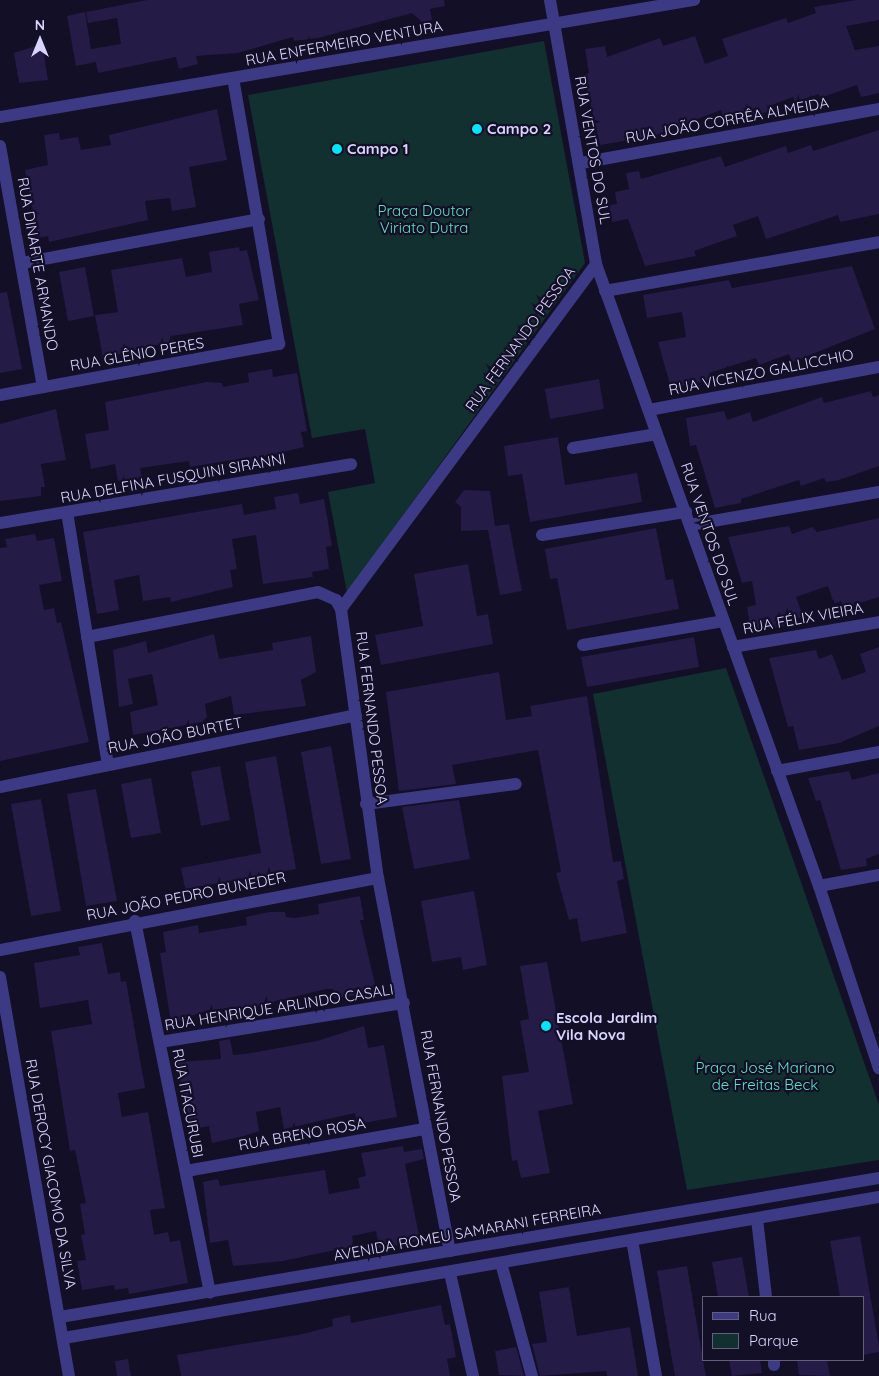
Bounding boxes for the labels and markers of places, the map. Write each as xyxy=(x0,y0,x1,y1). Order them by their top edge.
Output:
place label: Campo 2 xyxy=(487,120,551,138)
marker: Campo 2 xyxy=(471,123,483,135)
place label: Campo 1 xyxy=(347,140,408,158)
marker: Campo 1 xyxy=(331,143,343,155)
place label: Escola Jardim Vila Nova xyxy=(556,1008,657,1043)
marker: Escola Jardim Vila Nova xyxy=(540,1020,552,1032)

